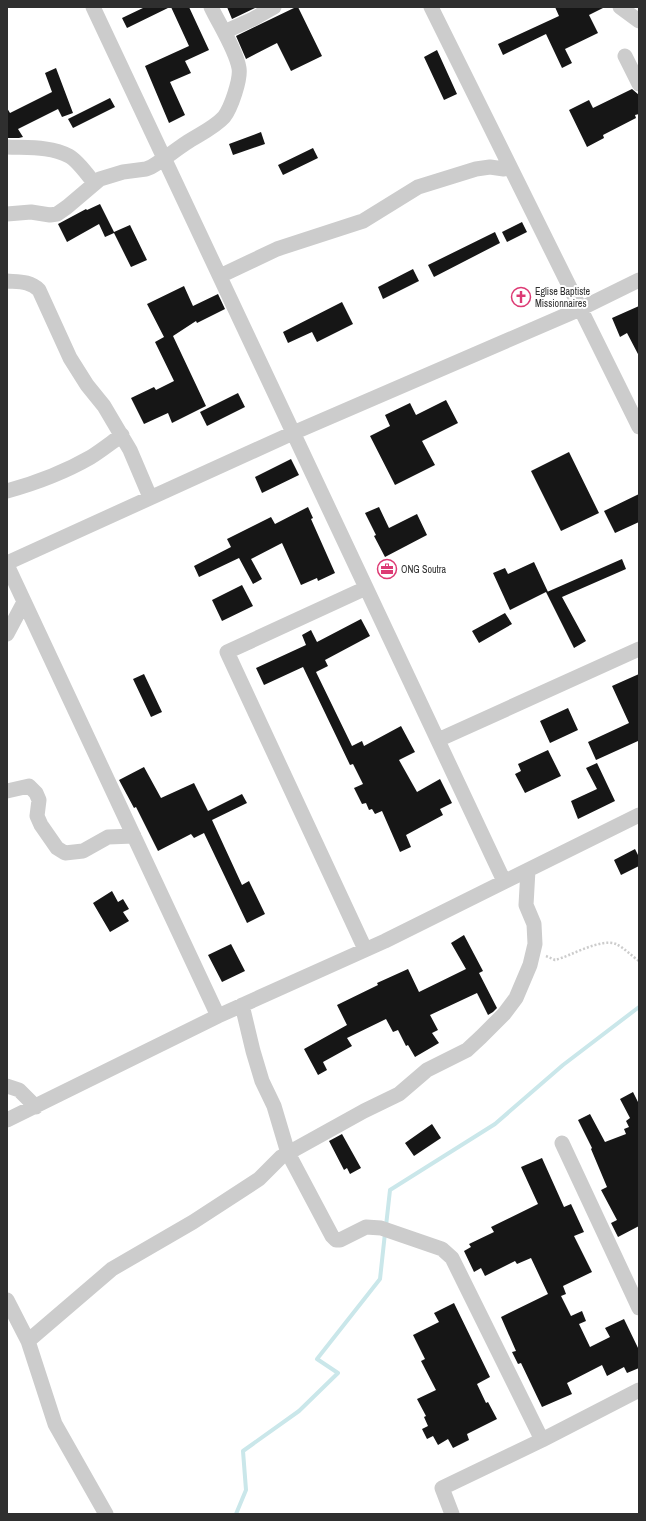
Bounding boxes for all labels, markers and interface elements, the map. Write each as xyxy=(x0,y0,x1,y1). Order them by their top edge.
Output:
place label: Eglise Baptiste Missionnaires xyxy=(535,285,591,310)
church icon: Eglise Baptiste Missionnaires xyxy=(510,286,532,308)
office icon: ONG Soutra xyxy=(376,558,398,580)
place label: ONG Soutra xyxy=(401,563,447,576)

